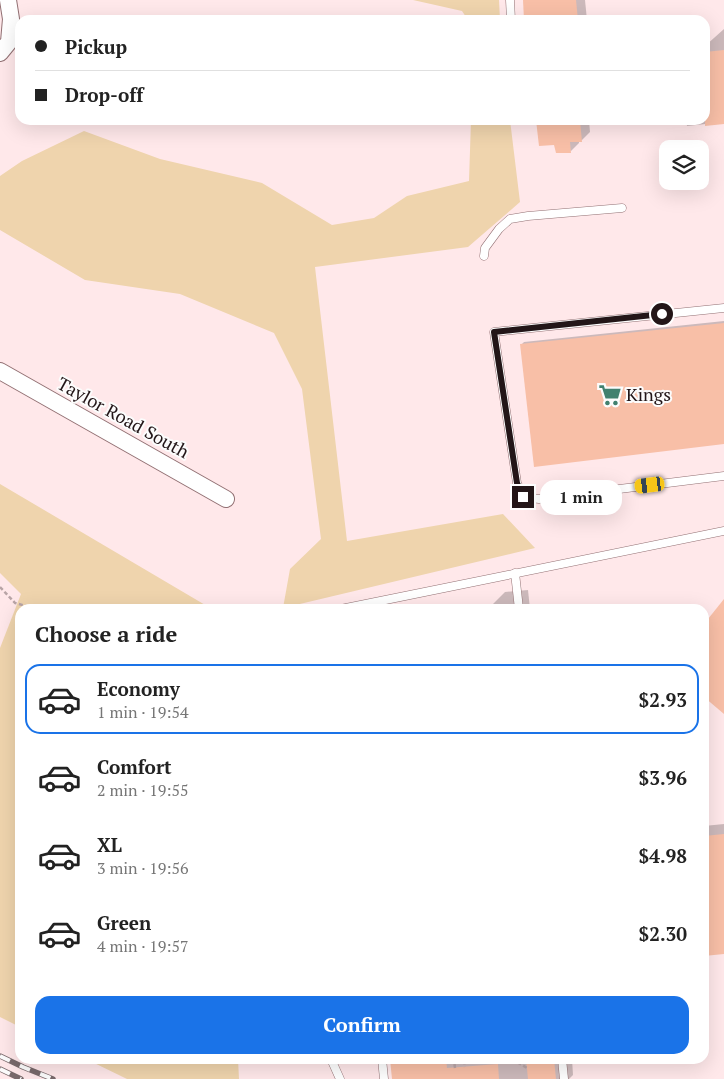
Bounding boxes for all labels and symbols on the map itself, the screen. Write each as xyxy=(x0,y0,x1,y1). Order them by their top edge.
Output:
route start xyxy=(651,303,673,325)
street label: Taylor Road South xyxy=(53,371,194,463)
supermarket icon: Kings xyxy=(597,382,623,408)
place label: Kings xyxy=(626,382,671,406)
car xyxy=(634,476,665,494)
callout: 1 min xyxy=(540,480,623,514)
route end xyxy=(512,486,534,508)

